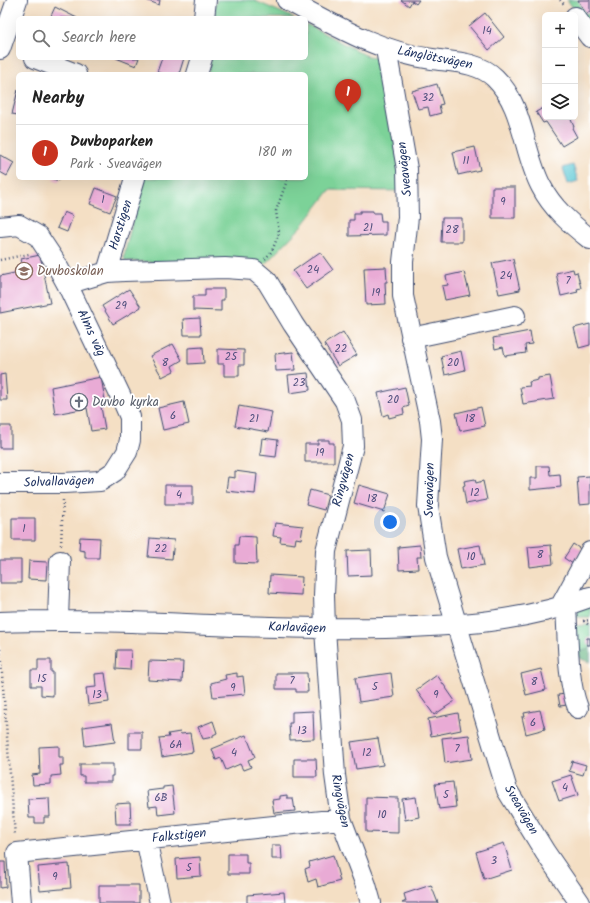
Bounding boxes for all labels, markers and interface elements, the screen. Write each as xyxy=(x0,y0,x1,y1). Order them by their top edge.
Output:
map controls xyxy=(542,12,578,120)
button: + xyxy=(542,12,578,48)
search box xyxy=(16,16,308,60)
house number: 14 xyxy=(482,22,492,40)
text: Search here xyxy=(62,26,136,50)
icon: search xyxy=(30,27,52,49)
street label: Långlötsvägen xyxy=(395,40,475,76)
button: − xyxy=(542,48,578,84)
pin: 1 xyxy=(335,79,361,112)
button: layers xyxy=(542,84,578,120)
text: Nearby xyxy=(32,85,84,112)
house number: 32 xyxy=(422,89,434,107)
text: Duvboparken xyxy=(70,130,153,154)
street label: Sveavägen xyxy=(392,141,418,197)
text: 1 xyxy=(43,142,47,163)
text: 180 m xyxy=(258,142,292,163)
house number: 11 xyxy=(463,152,469,170)
text: Park · Sveavägen xyxy=(70,154,162,175)
house number: 1 xyxy=(101,191,105,209)
house number: 9 xyxy=(500,193,506,211)
street label: Harstigen xyxy=(103,197,139,253)
house number: 21 xyxy=(363,219,373,237)
house number: 28 xyxy=(445,221,459,239)
school or university icon: Duvboskolan xyxy=(14,261,34,281)
place label: Duvboskolan xyxy=(37,261,104,282)
house number: 24 xyxy=(307,261,319,279)
house number: 24 xyxy=(500,267,512,285)
house number: 7 xyxy=(565,272,571,290)
house number: 19 xyxy=(372,284,381,302)
house number: 29 xyxy=(115,297,128,315)
street label: Alms väg xyxy=(71,306,111,360)
house number: 22 xyxy=(335,340,347,358)
house number: 25 xyxy=(225,348,238,366)
house number: 8 xyxy=(162,354,169,372)
house number: 20 xyxy=(447,354,459,372)
house number: 23 xyxy=(293,374,305,392)
house number: 20 xyxy=(387,391,399,409)
church icon: Duvbo kyrka xyxy=(69,392,89,412)
place label: Duvbo kyrka xyxy=(92,392,159,413)
house number: 6 xyxy=(170,407,176,425)
house number: 21 xyxy=(249,410,259,428)
house number: 18 xyxy=(465,410,475,428)
house number: 19 xyxy=(316,444,325,462)
street label: Ringvägen xyxy=(327,451,361,509)
street label: Sveavägen xyxy=(419,462,441,518)
street label: Solvallavägen xyxy=(23,470,95,494)
house number: 12 xyxy=(470,484,480,502)
house number: 4 xyxy=(176,486,182,504)
house number: 18 xyxy=(367,490,377,508)
your location xyxy=(380,512,400,532)
house number: 1 xyxy=(22,520,26,538)
house number: 22 xyxy=(155,540,167,558)
house number: 8 xyxy=(537,546,544,564)
house number: 10 xyxy=(467,548,476,566)
street label: Karlavägen xyxy=(268,616,326,640)
house number: 15 xyxy=(37,670,48,688)
house number: 7 xyxy=(289,672,295,690)
house number: 8 xyxy=(531,673,538,691)
house number: 5 xyxy=(372,678,379,696)
house number: 9 xyxy=(230,679,236,697)
house number: 13 xyxy=(92,686,102,704)
house number: 9 xyxy=(433,686,439,704)
house number: 6 xyxy=(530,714,536,732)
house number: 13 xyxy=(297,722,307,740)
house number: 6A xyxy=(170,736,183,754)
house number: 7 xyxy=(454,740,460,758)
house number: 4 xyxy=(231,744,237,762)
house number: 12 xyxy=(362,744,372,762)
street label: Ringvägen xyxy=(325,772,356,830)
house number: 4 xyxy=(562,779,568,797)
street label: Sveavägen xyxy=(498,781,544,839)
house number: 5 xyxy=(443,786,450,804)
house number: 6B xyxy=(154,789,168,807)
house number: 10 xyxy=(378,806,387,824)
street label: Falkstigen xyxy=(151,823,207,849)
house number: 3 xyxy=(491,852,497,870)
house number: 5 xyxy=(186,859,193,877)
house number: 9 xyxy=(52,868,58,886)

